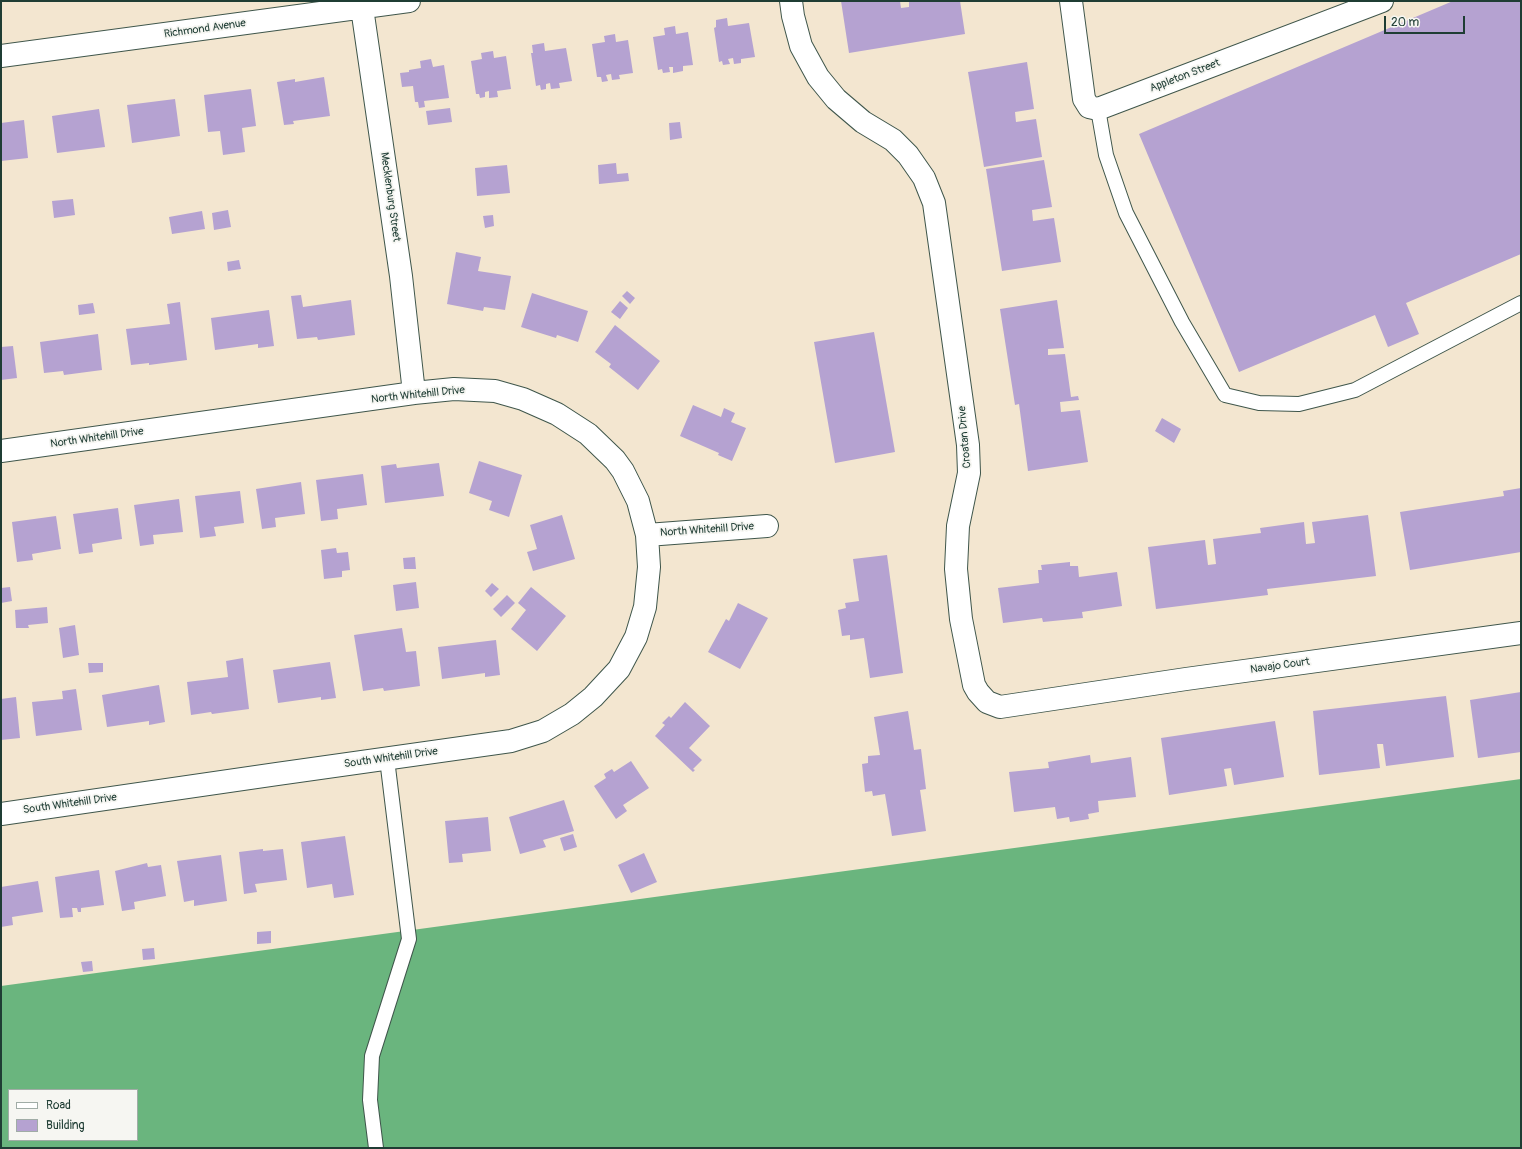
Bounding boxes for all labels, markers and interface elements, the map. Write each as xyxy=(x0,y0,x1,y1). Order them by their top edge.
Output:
scale bar xyxy=(1386,8,1467,34)
text: 20 m xyxy=(1391,15,1419,30)
street label: Richmond Avenue xyxy=(163,17,247,41)
street label: Appleton Street xyxy=(1148,57,1222,95)
street label: Mecklenburg Street xyxy=(377,151,403,243)
street label: North Whitehill Drive xyxy=(371,384,465,406)
street label: Croatan Drive xyxy=(956,405,974,469)
street label: North Whitehill Drive xyxy=(50,425,144,451)
street label: North Whitehill Drive xyxy=(660,520,754,540)
street label: Navajo Court xyxy=(1249,655,1311,677)
street label: South Whitehill Drive xyxy=(343,745,439,771)
street label: South Whitehill Drive xyxy=(22,791,118,817)
legend xyxy=(8,1089,138,1141)
text: Road xyxy=(46,1098,71,1113)
text: Building xyxy=(46,1118,85,1133)

